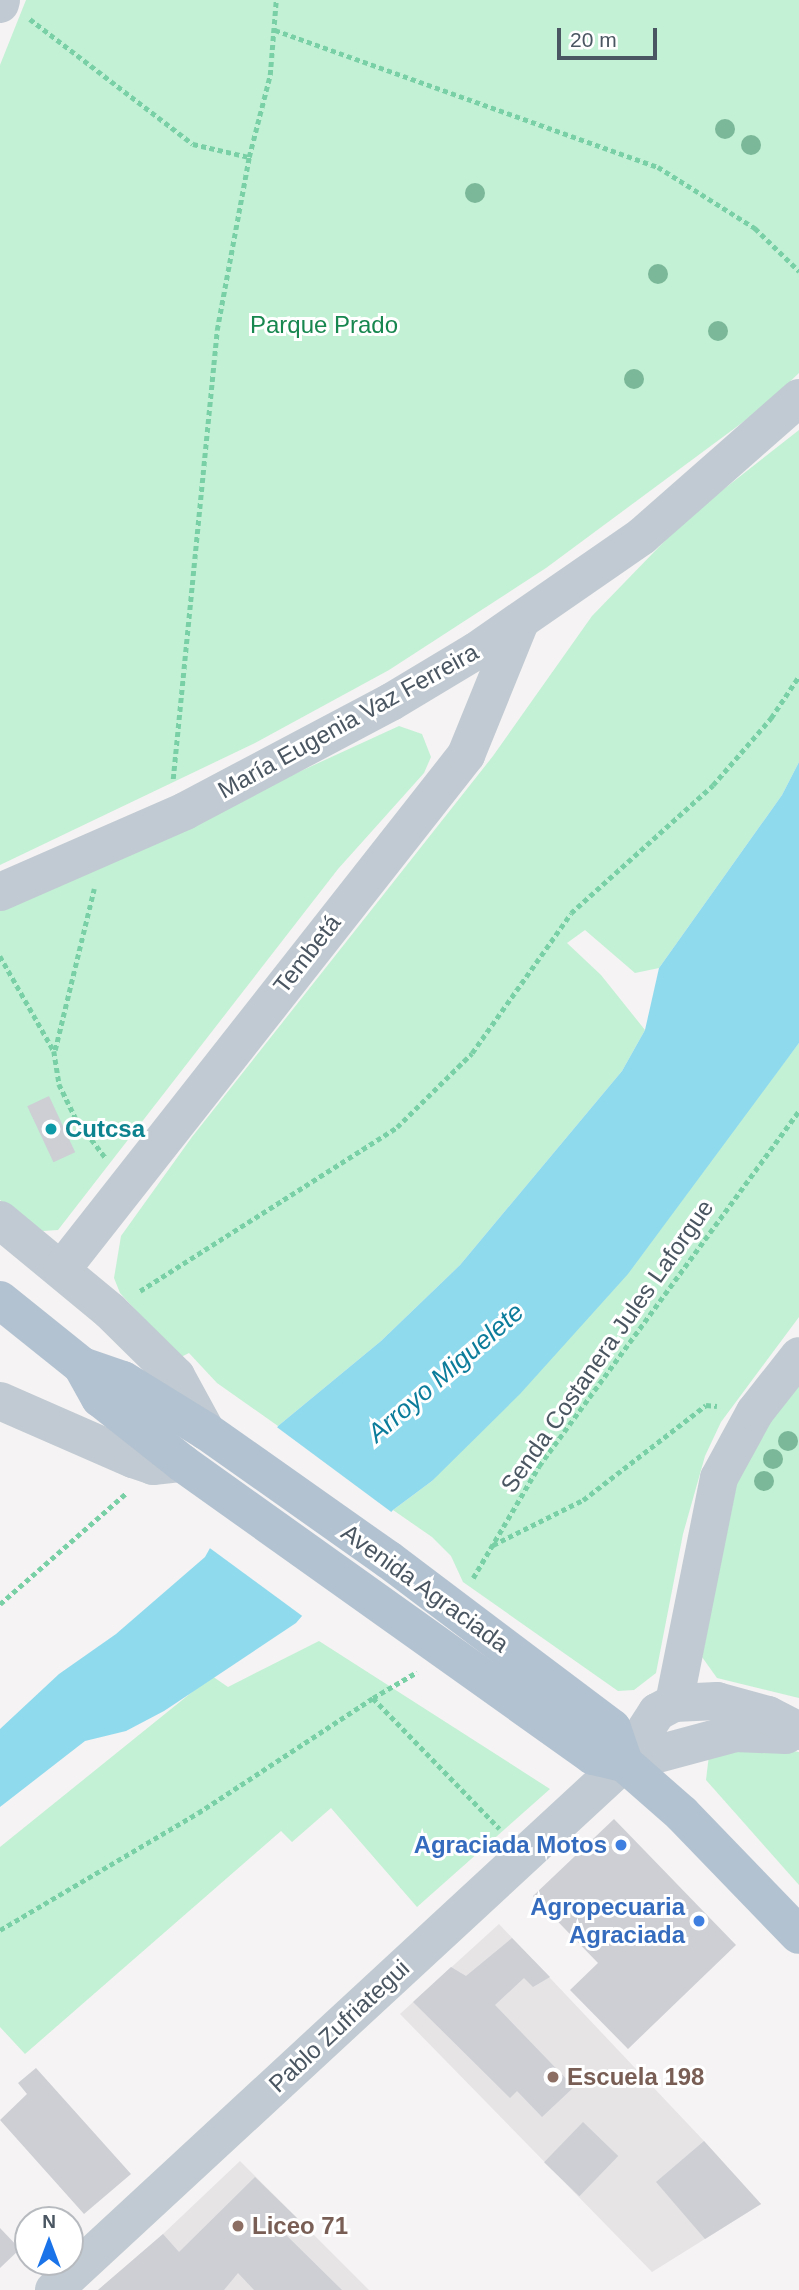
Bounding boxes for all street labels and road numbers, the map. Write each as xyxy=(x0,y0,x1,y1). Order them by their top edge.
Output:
street label: María Eugenia Vaz Ferreira xyxy=(213,637,483,805)
street label: Tembetá xyxy=(267,909,347,999)
street label: Senda Costanera Jules Laforgue xyxy=(495,1194,719,1498)
street label: Avenida Agraciada xyxy=(335,1517,515,1659)
street label: Pablo Zufriategui xyxy=(263,1954,415,2098)

